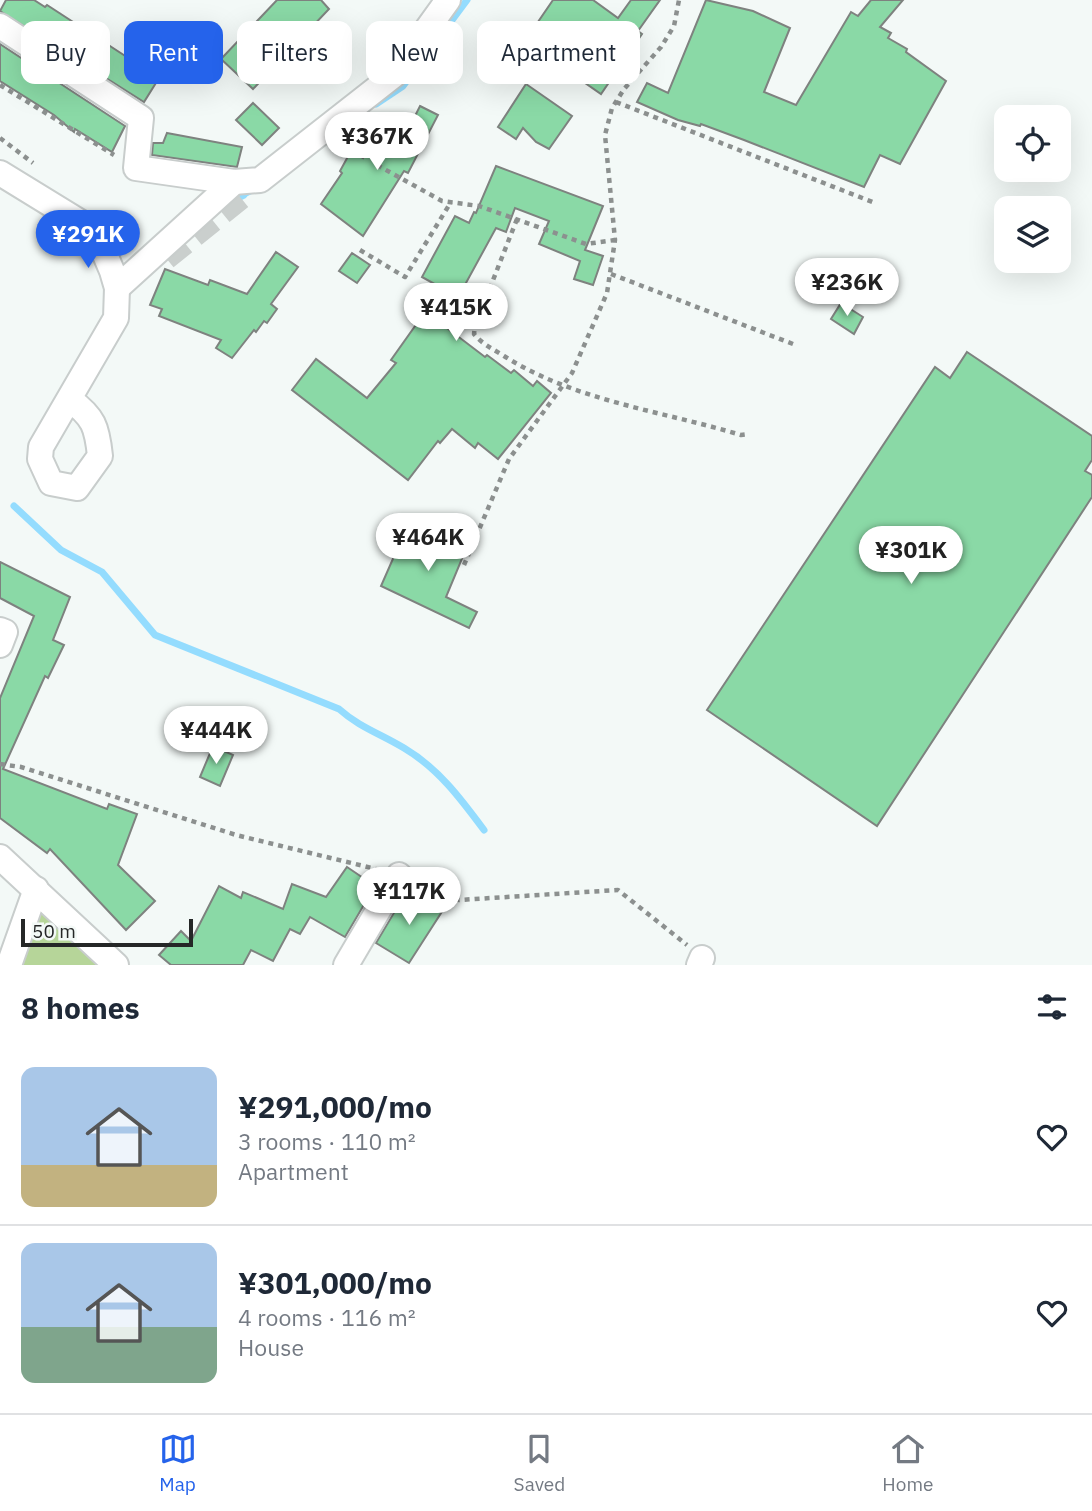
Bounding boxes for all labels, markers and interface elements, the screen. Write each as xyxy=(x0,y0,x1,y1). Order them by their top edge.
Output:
chip: Buy xyxy=(21,21,110,84)
chip: Rent xyxy=(124,21,223,84)
chip: Filters xyxy=(237,21,352,84)
chip: New xyxy=(366,21,463,84)
chip: Apartment xyxy=(477,21,640,84)
map controls xyxy=(994,105,1071,273)
button: locate xyxy=(994,105,1071,182)
pin: ¥367K xyxy=(328,113,426,172)
text: ¥367K xyxy=(341,120,413,150)
button: layers xyxy=(994,196,1071,273)
pin: ¥291K xyxy=(39,210,137,270)
text: ¥291K xyxy=(52,218,124,248)
pin: ¥236K xyxy=(798,258,896,318)
text: ¥236K xyxy=(811,266,883,296)
pin: ¥415K xyxy=(407,284,505,343)
text: ¥415K xyxy=(420,291,492,321)
pin: ¥464K xyxy=(379,514,477,573)
text: ¥464K xyxy=(392,521,464,551)
pin: ¥301K xyxy=(862,526,960,586)
text: ¥301K xyxy=(875,534,947,564)
pin: ¥444K xyxy=(167,706,265,766)
text: ¥444K xyxy=(180,714,252,744)
pin: ¥117K xyxy=(360,867,458,927)
text: ¥117K xyxy=(373,875,445,905)
scale bar xyxy=(21,916,192,948)
text: 50 m xyxy=(32,919,76,943)
text: 8 homes xyxy=(21,988,140,1027)
icon: filters xyxy=(1033,988,1071,1026)
text: ¥291,000/mo xyxy=(238,1087,432,1126)
icon: home xyxy=(77,1095,161,1179)
icon: heart xyxy=(1033,1118,1071,1156)
text: 3 rooms · 110 m² xyxy=(238,1126,416,1156)
text: Apartment xyxy=(238,1156,349,1186)
text: ¥301,000/mo xyxy=(238,1263,432,1302)
icon: home xyxy=(77,1271,161,1355)
icon: heart xyxy=(1033,1294,1071,1332)
text: 4 rooms · 116 m² xyxy=(238,1302,416,1332)
text: House xyxy=(238,1332,304,1362)
tab: Map xyxy=(159,1430,197,1496)
tab: Saved xyxy=(514,1430,565,1496)
tab: Home xyxy=(882,1430,933,1496)

